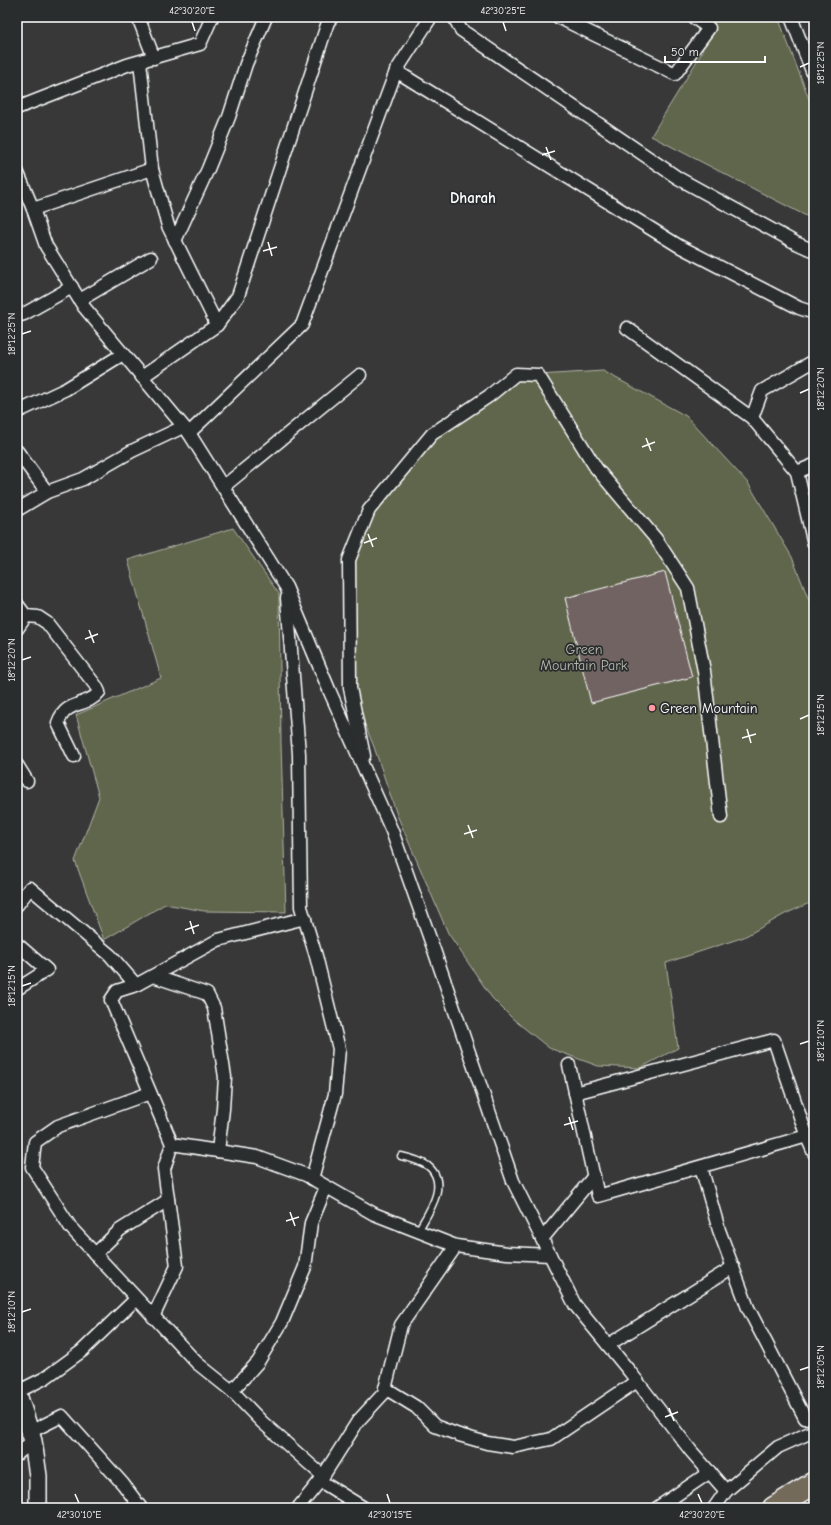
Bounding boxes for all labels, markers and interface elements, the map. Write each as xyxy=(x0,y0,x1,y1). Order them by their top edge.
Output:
text: 42°30'20"E xyxy=(169,5,215,17)
text: 42°30'25"E xyxy=(480,5,526,17)
scale bar xyxy=(665,38,765,64)
text: 18°12'25"N xyxy=(815,42,827,84)
text: 50 m xyxy=(671,45,699,59)
district label: Dharah xyxy=(450,189,496,207)
text: 18°12'25"N xyxy=(6,313,18,355)
text: 18°12'20"N xyxy=(815,367,827,411)
text: 18°12'20"N xyxy=(6,638,18,682)
park label: Green Mountain Park xyxy=(540,641,628,674)
text: 18°12'15"N xyxy=(815,694,827,736)
place label: Green Mountain xyxy=(660,700,758,717)
marker: Green Mountain xyxy=(647,703,657,713)
text: 18°12'15"N xyxy=(6,965,18,1007)
text: 18°12'10"N xyxy=(815,1020,827,1062)
text: 18°12'10"N xyxy=(6,1291,18,1333)
text: 18°12'05"N xyxy=(815,1345,827,1389)
text: 42°30'10"E xyxy=(57,1509,101,1521)
text: 42°30'15"E xyxy=(368,1509,412,1521)
text: 42°30'20"E xyxy=(679,1509,725,1521)

